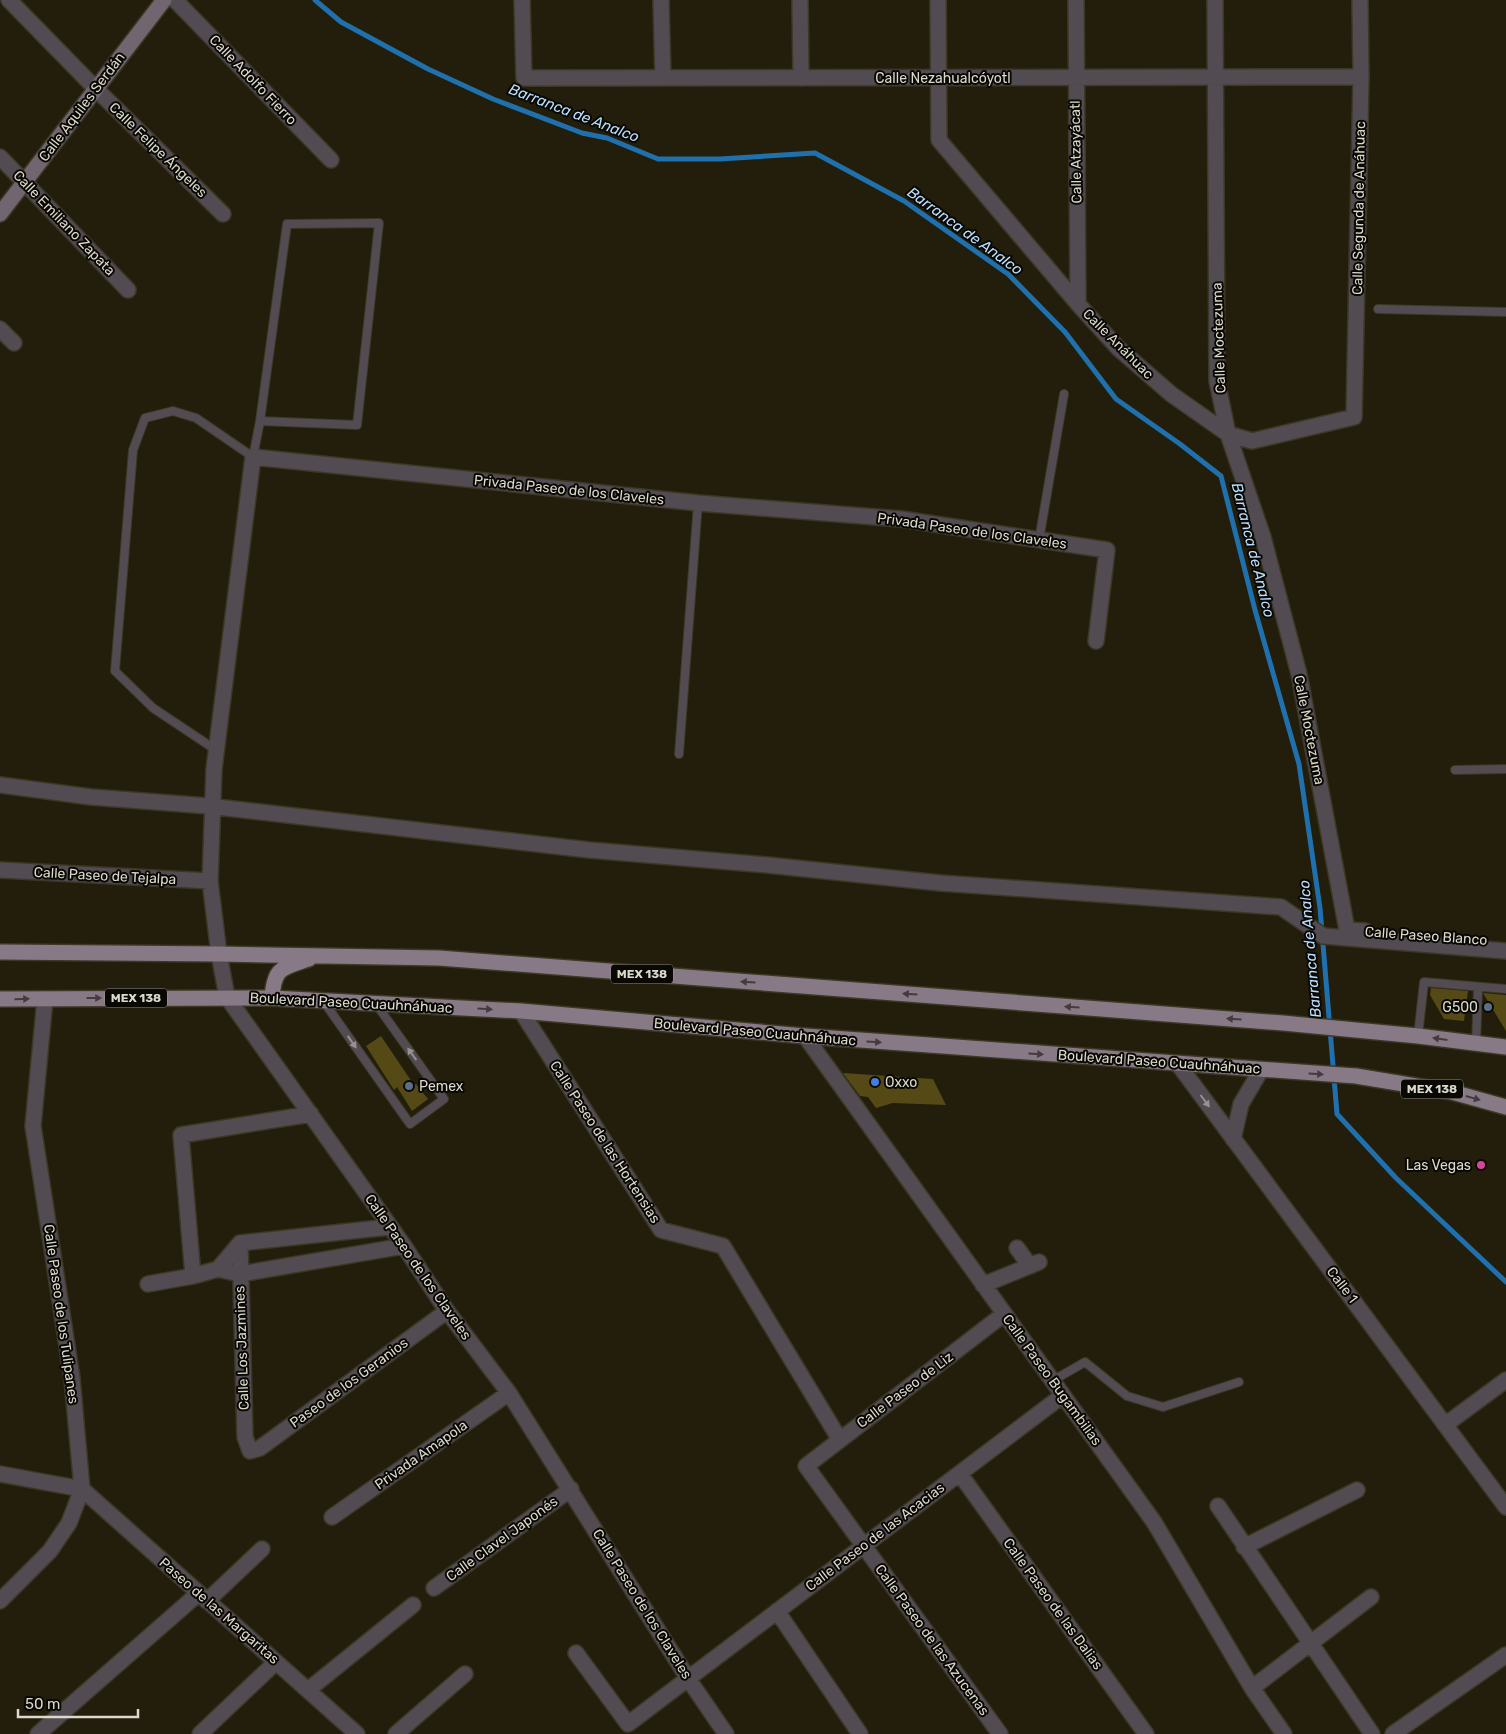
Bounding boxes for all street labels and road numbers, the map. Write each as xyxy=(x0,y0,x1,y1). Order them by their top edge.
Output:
street label: Calle Adolfo Fierro xyxy=(206,31,300,129)
street label: Calle Aquiles Serdán xyxy=(35,49,129,165)
street label: Calle Nezahualcóyotl xyxy=(875,70,1011,87)
street label: Calle Felipe Ángeles xyxy=(106,98,211,201)
street label: Calle Atzayácatl xyxy=(1067,100,1085,204)
street label: Calle Segunda de Anáhuac xyxy=(1349,121,1369,295)
street label: Calle Emiliano Zapata xyxy=(10,167,118,279)
street label: Calle Moctezuma xyxy=(1209,282,1229,394)
street label: Calle Anáhuac xyxy=(1079,305,1157,383)
street label: Privada Paseo de los Claveles xyxy=(473,472,665,508)
street label: Privada Paseo de los Claveles xyxy=(876,509,1068,553)
street label: Calle Moctezuma xyxy=(1290,674,1328,786)
street label: Calle Paseo de Tejalpa xyxy=(33,864,177,888)
street label: Calle Paseo Blanco xyxy=(1364,923,1488,949)
road number: MEX 138 xyxy=(611,964,673,984)
road number: MEX 138 xyxy=(105,988,167,1008)
street label: Boulevard Paseo Cuauhnáhuac xyxy=(249,989,453,1017)
street label: Boulevard Paseo Cuauhnáhuac xyxy=(653,1015,857,1049)
street label: Boulevard Paseo Cuauhnáhuac xyxy=(1057,1046,1261,1078)
street label: Calle Paseo de las Hortensias xyxy=(546,1058,664,1226)
road number: MEX 138 xyxy=(1401,1080,1463,1098)
street label: Calle Paseo de los Claveles xyxy=(361,1191,475,1343)
street label: Calle Paseo de los Tulipanes xyxy=(40,1223,82,1405)
street label: Calle 1 xyxy=(1323,1263,1361,1307)
street label: Calle Los Jazmines xyxy=(231,1286,253,1410)
street label: Calle Paseo Bugambilias xyxy=(999,1311,1105,1449)
street label: Paseo de los Geranios xyxy=(287,1334,411,1432)
street label: Calle Paseo de Liz xyxy=(854,1348,956,1432)
street label: Privada Amapola xyxy=(371,1417,471,1493)
street label: Calle Paseo de las Acacias xyxy=(802,1479,948,1595)
street label: Calle Clavel Japonés xyxy=(443,1493,561,1585)
street label: Calle Paseo de los Claveles xyxy=(589,1526,695,1682)
street label: Calle Paseo de las Dalias xyxy=(1000,1535,1106,1673)
street label: Paseo de las Margaritas xyxy=(156,1554,282,1668)
street label: Calle Paseo de las Azucenas xyxy=(871,1561,993,1719)

